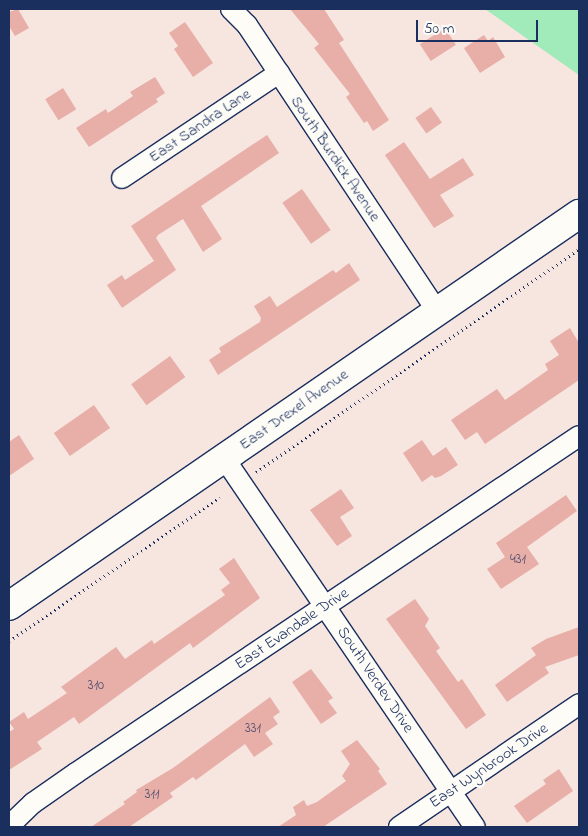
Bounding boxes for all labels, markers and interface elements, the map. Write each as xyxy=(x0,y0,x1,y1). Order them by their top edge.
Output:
scale bar xyxy=(418,10,540,42)
text: 50 m xyxy=(424,18,454,40)
street label: East Sandra Lane xyxy=(145,85,255,167)
street label: South Burdick Avenue xyxy=(286,93,384,225)
street label: East Drexel Avenue xyxy=(236,365,352,455)
house number: 431 xyxy=(510,552,526,568)
street label: East Evandale Drive xyxy=(231,584,353,674)
street label: South Verdev Drive xyxy=(332,623,418,737)
house number: 310 xyxy=(88,678,104,694)
street label: East Wynbrook Drive xyxy=(426,719,552,813)
house number: 331 xyxy=(245,721,261,737)
house number: 311 xyxy=(145,787,159,803)

